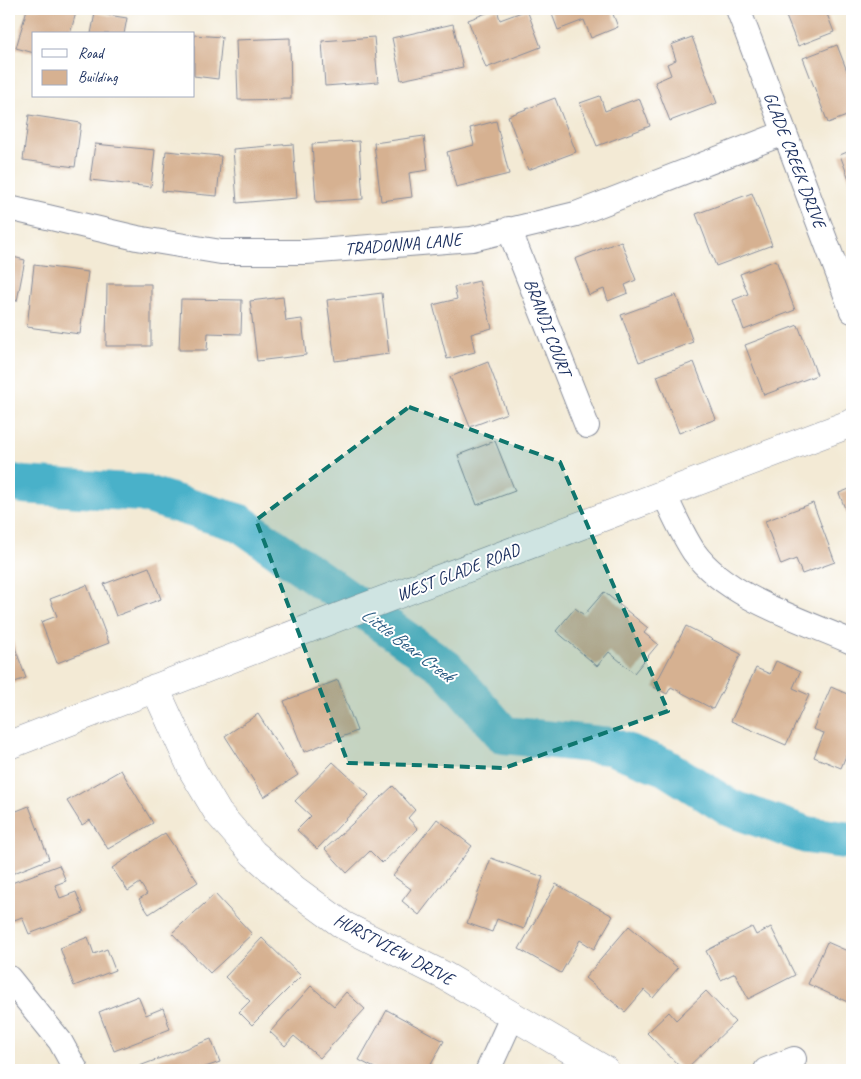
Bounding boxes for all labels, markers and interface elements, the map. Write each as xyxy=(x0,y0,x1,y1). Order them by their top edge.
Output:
legend xyxy=(32,32,195,98)
text: Road xyxy=(78,44,105,63)
text: Building xyxy=(78,68,118,87)
street label: GLADE CREEK DRIVE xyxy=(759,89,832,233)
street label: TRADONNA LANE xyxy=(344,228,464,260)
street label: BRANDI COURT xyxy=(519,275,578,382)
street label: WEST GLADE ROAD xyxy=(393,538,524,606)
water label: Little Bear Creek xyxy=(356,602,462,690)
street label: HURSTVIEW DRIVE xyxy=(330,908,459,991)

